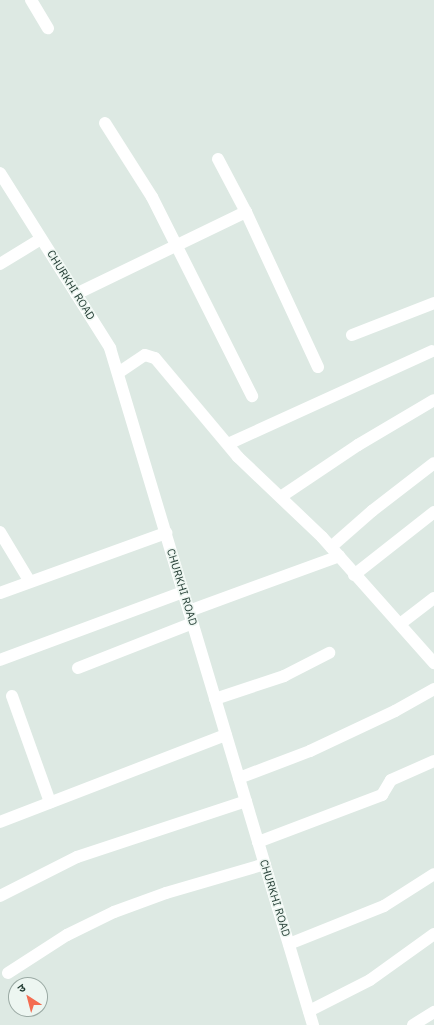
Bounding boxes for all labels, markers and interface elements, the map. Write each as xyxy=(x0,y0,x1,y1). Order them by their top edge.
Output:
street label: CHURKHI ROAD xyxy=(44,248,98,322)
street label: CHURKHI ROAD xyxy=(164,547,200,627)
street label: CHURKHI ROAD xyxy=(257,858,293,938)
north arrow xyxy=(8,977,48,1017)
text: उ xyxy=(15,981,28,996)

